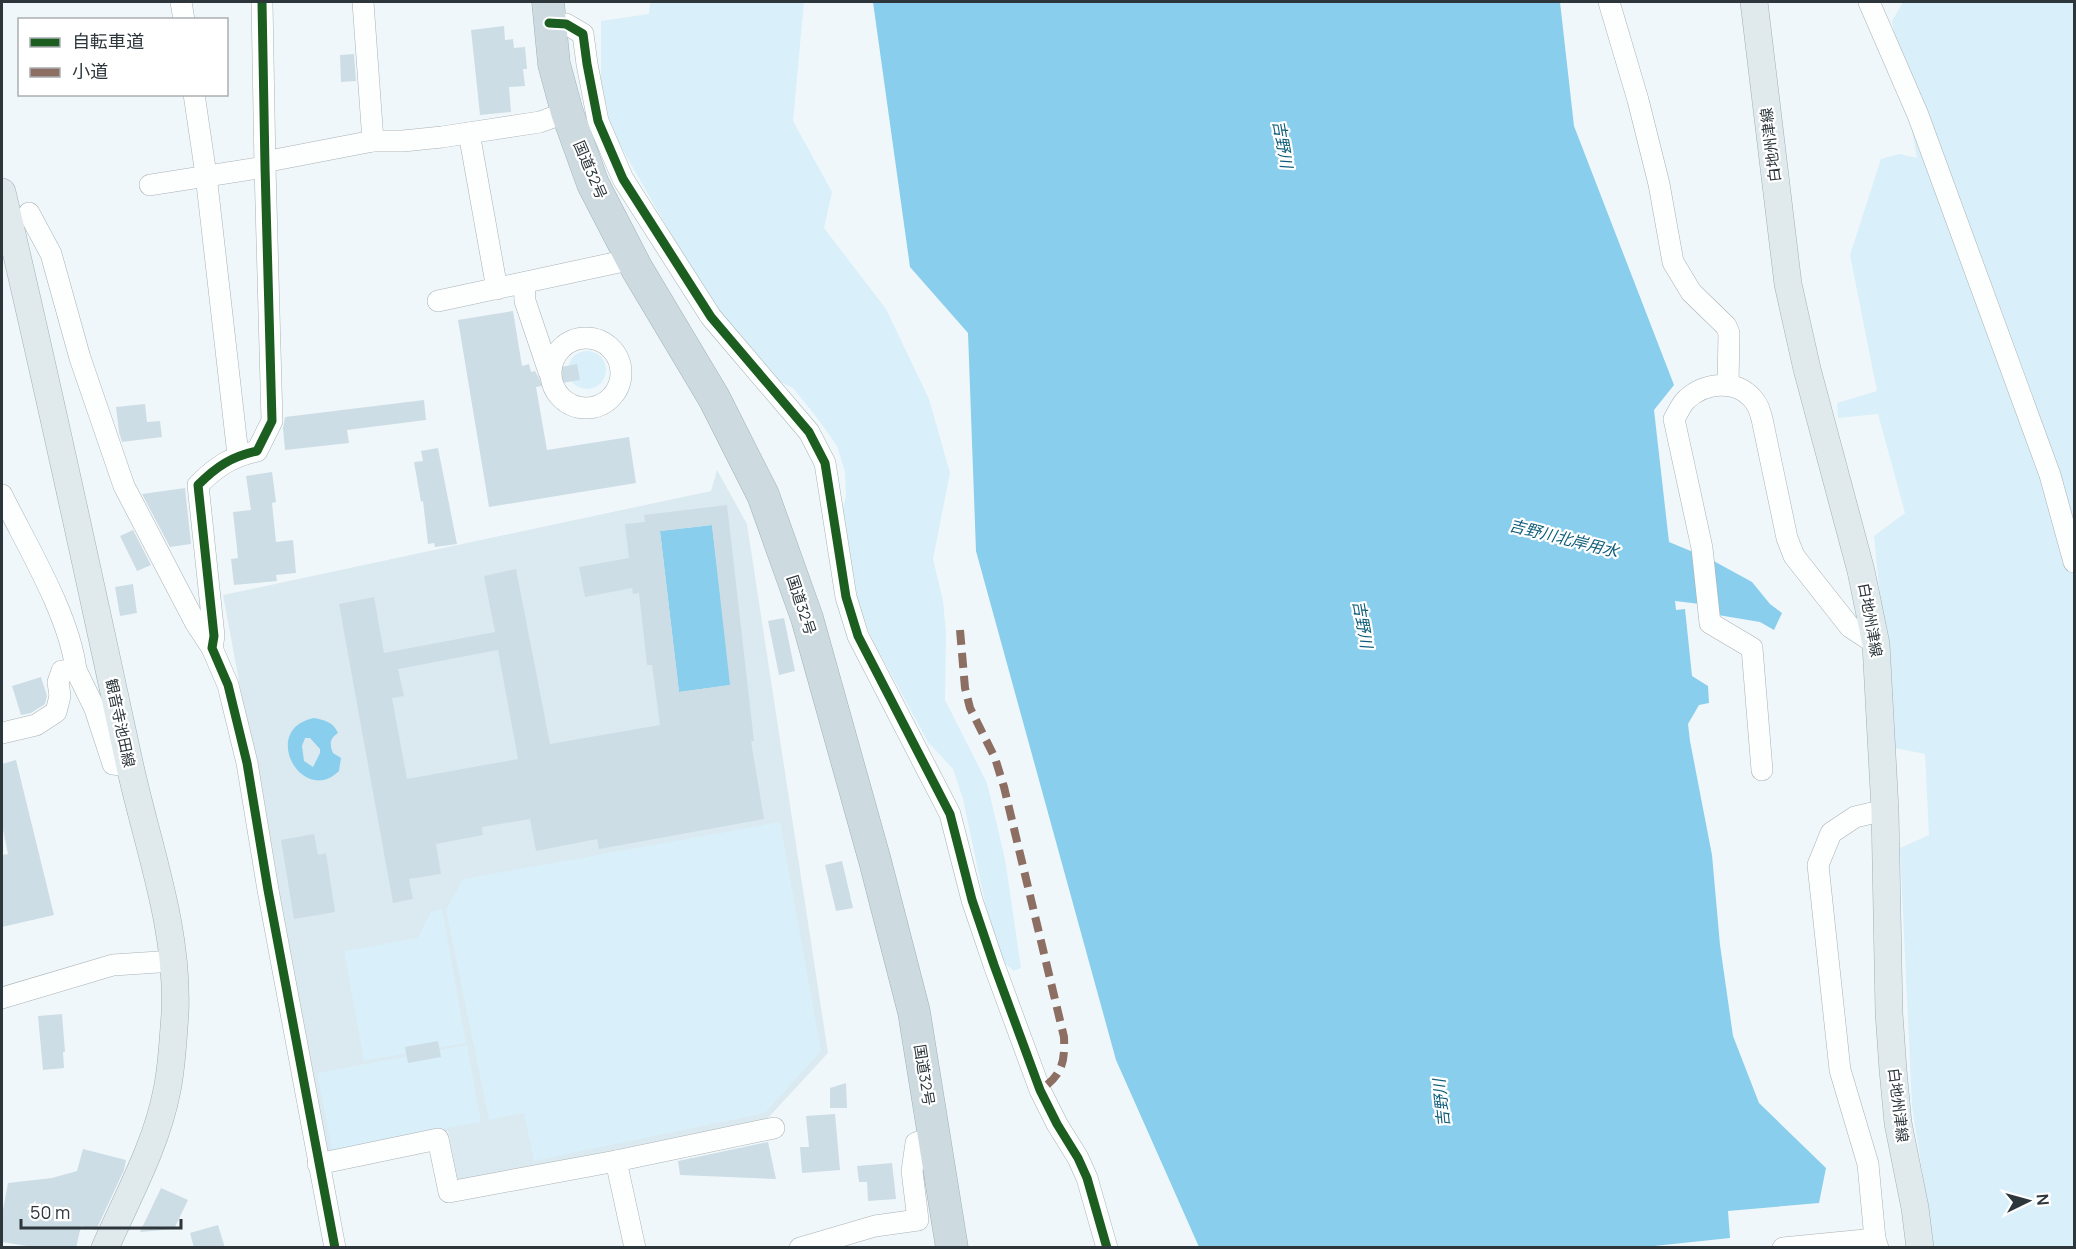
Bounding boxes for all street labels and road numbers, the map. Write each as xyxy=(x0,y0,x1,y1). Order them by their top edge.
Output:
street label: 白地州津線 xyxy=(1756,107,1785,184)
street label: 国道32号 xyxy=(569,137,612,202)
street label: 国道32号 xyxy=(782,572,821,638)
street label: 白地州津線 xyxy=(1854,581,1887,659)
street label: 観音寺池田線 xyxy=(101,677,140,769)
street label: 国道32号 xyxy=(909,1043,940,1107)
street label: 白地州津線 xyxy=(1884,1066,1913,1143)

